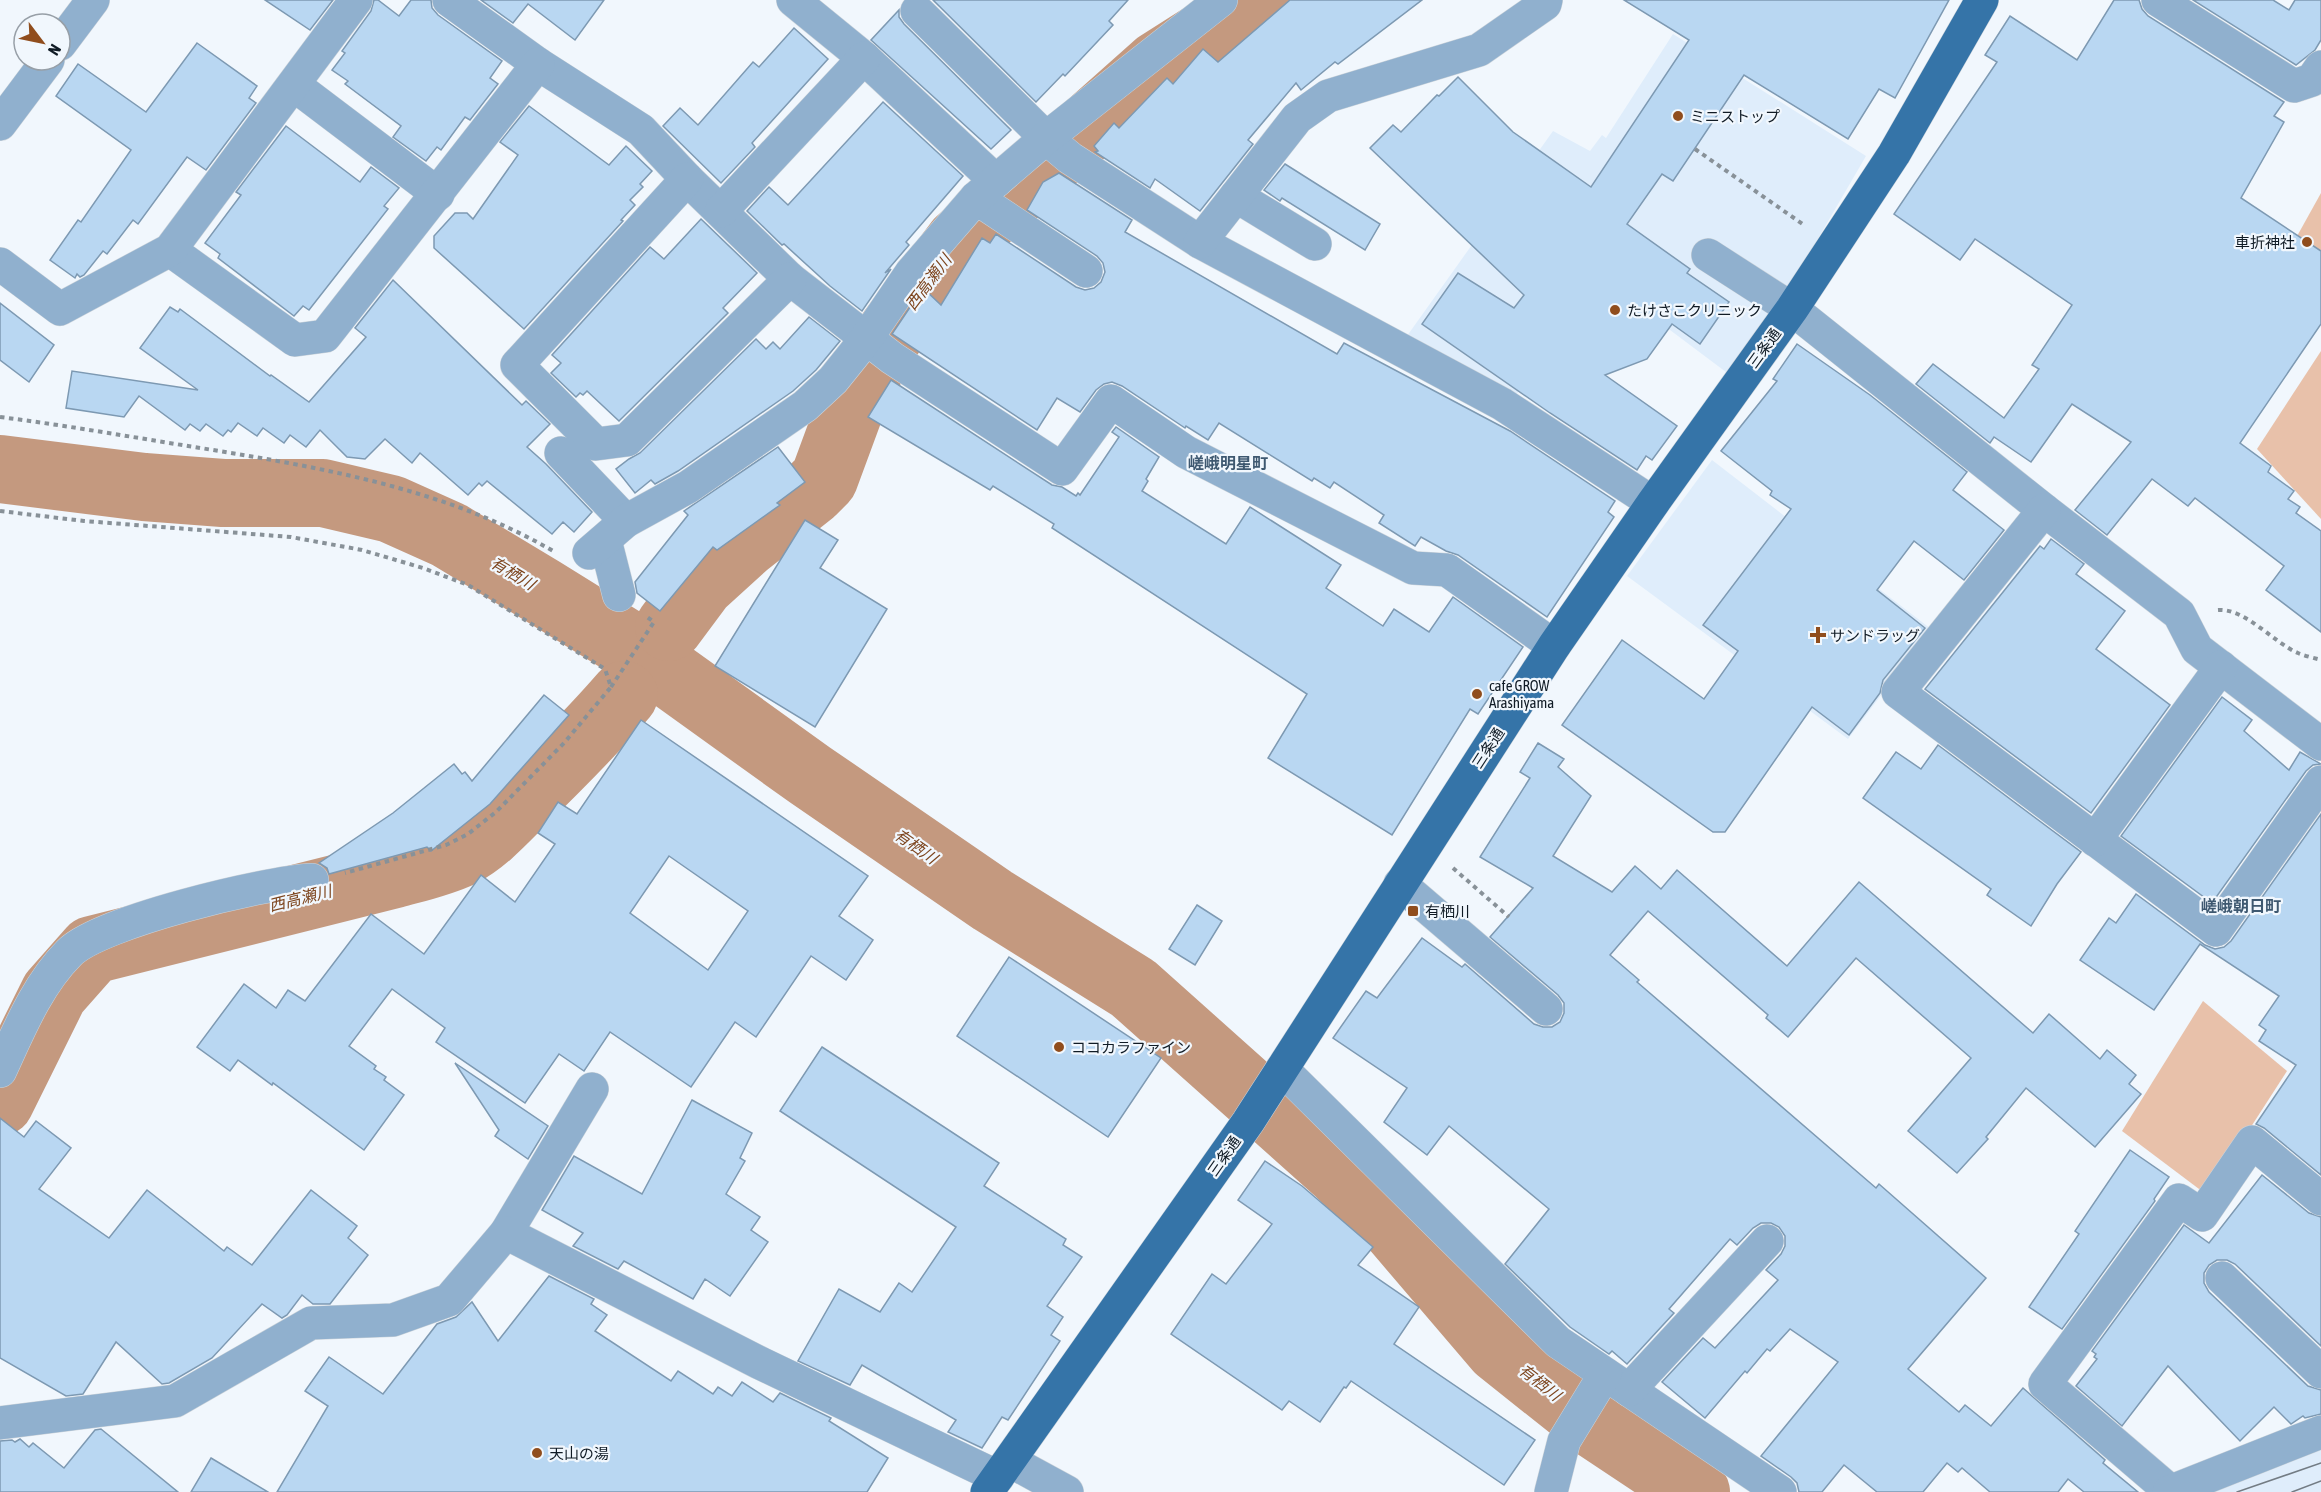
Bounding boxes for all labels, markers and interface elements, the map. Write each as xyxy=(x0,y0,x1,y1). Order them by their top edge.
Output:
north arrow xyxy=(12,12,72,72)
text: N xyxy=(45,41,65,59)
place label: ミニストップ xyxy=(1690,108,1780,125)
marker: ミニストップ xyxy=(1671,109,1685,123)
place label: 車折神社 xyxy=(2235,234,2295,251)
marker: 車折神社 xyxy=(2300,235,2314,249)
water label: 西高瀬川 xyxy=(902,249,956,313)
place label: たけさこクリニック xyxy=(1627,302,1762,319)
marker: たけさこクリニック xyxy=(1608,303,1622,317)
street label: 三条通 xyxy=(1744,325,1784,371)
district label: 嵯峨明星町 xyxy=(1188,454,1268,472)
water label: 有栖川 xyxy=(488,553,540,594)
place label: サンドラッグ xyxy=(1830,627,1920,644)
marker: サンドラッグ xyxy=(1811,628,1825,642)
place label: cafe GROW Arashiyama xyxy=(1489,677,1554,711)
marker: cafe GROW Arashiyama xyxy=(1470,687,1484,701)
street label: 三条通 xyxy=(1469,724,1507,772)
water label: 有栖川 xyxy=(891,825,942,868)
water label: 西高瀬川 xyxy=(267,881,335,914)
district label: 嵯峨朝日町 xyxy=(2201,897,2281,915)
place label: 有栖川 xyxy=(1425,903,1470,920)
marker: 有栖川 xyxy=(1406,904,1420,918)
place label: ココカラファイン xyxy=(1071,1039,1191,1056)
marker: ココカラファイン xyxy=(1052,1040,1066,1054)
street label: 三条通 xyxy=(1204,1133,1244,1179)
water label: 有栖川 xyxy=(1516,1360,1566,1405)
place label: 天山の湯 xyxy=(549,1445,609,1462)
marker: 天山の湯 xyxy=(530,1446,544,1460)

